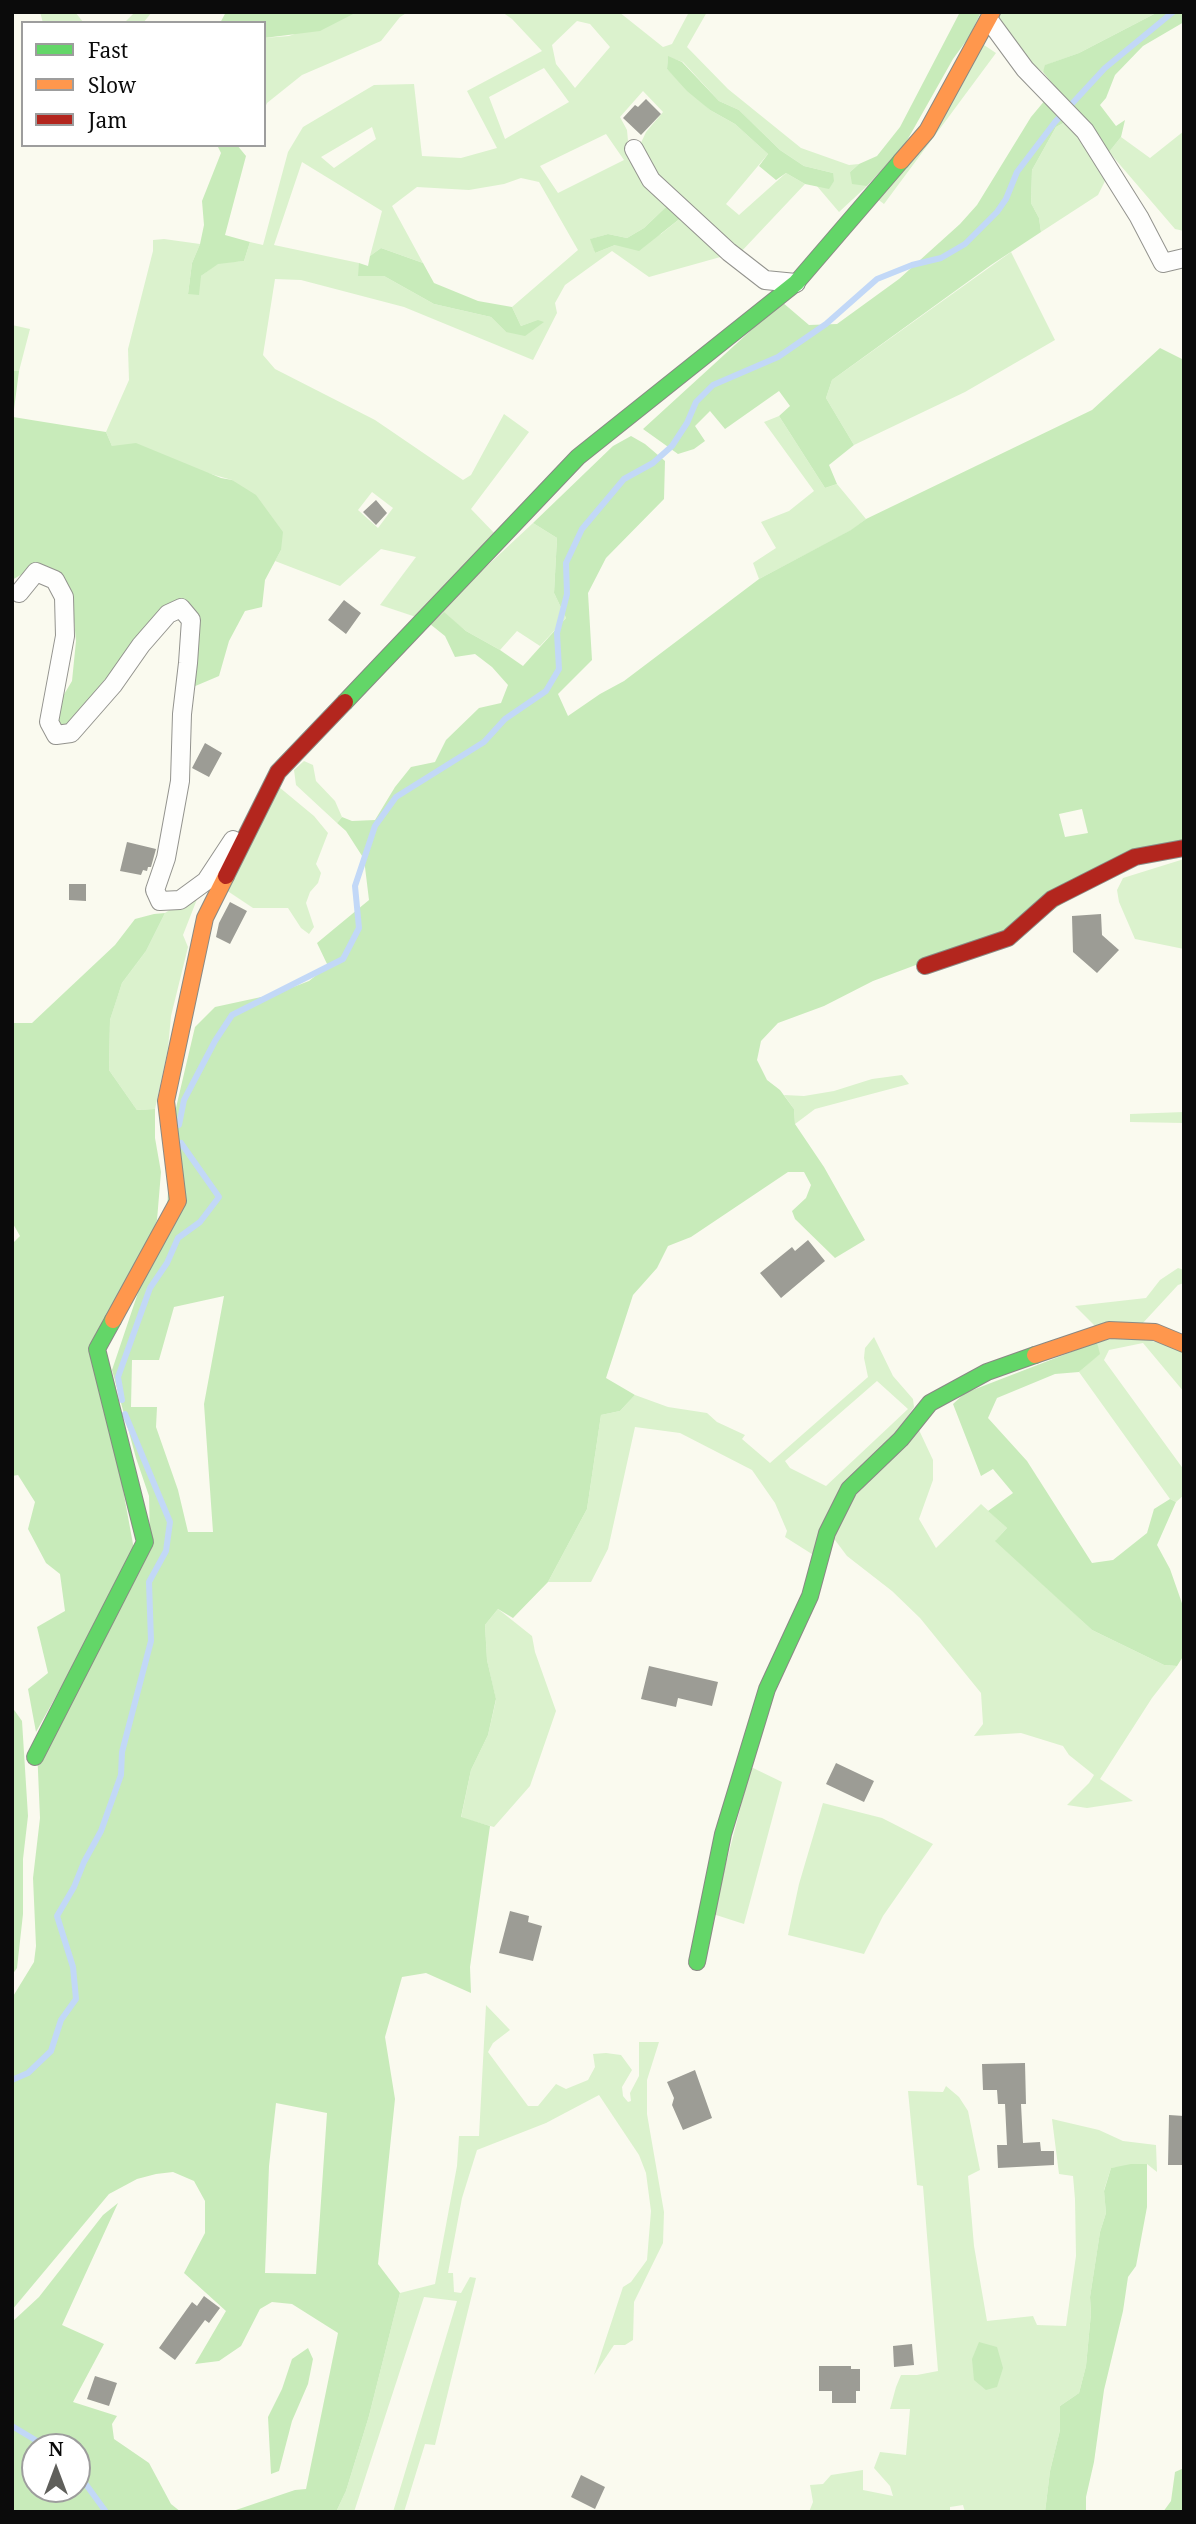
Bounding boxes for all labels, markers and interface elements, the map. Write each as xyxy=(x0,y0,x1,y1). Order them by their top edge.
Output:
legend xyxy=(21,21,266,147)
text: Fast xyxy=(88,36,128,64)
text: Slow xyxy=(88,71,136,99)
text: Jam xyxy=(88,106,127,134)
north arrow xyxy=(21,2433,91,2503)
text: N xyxy=(49,2436,63,2462)

